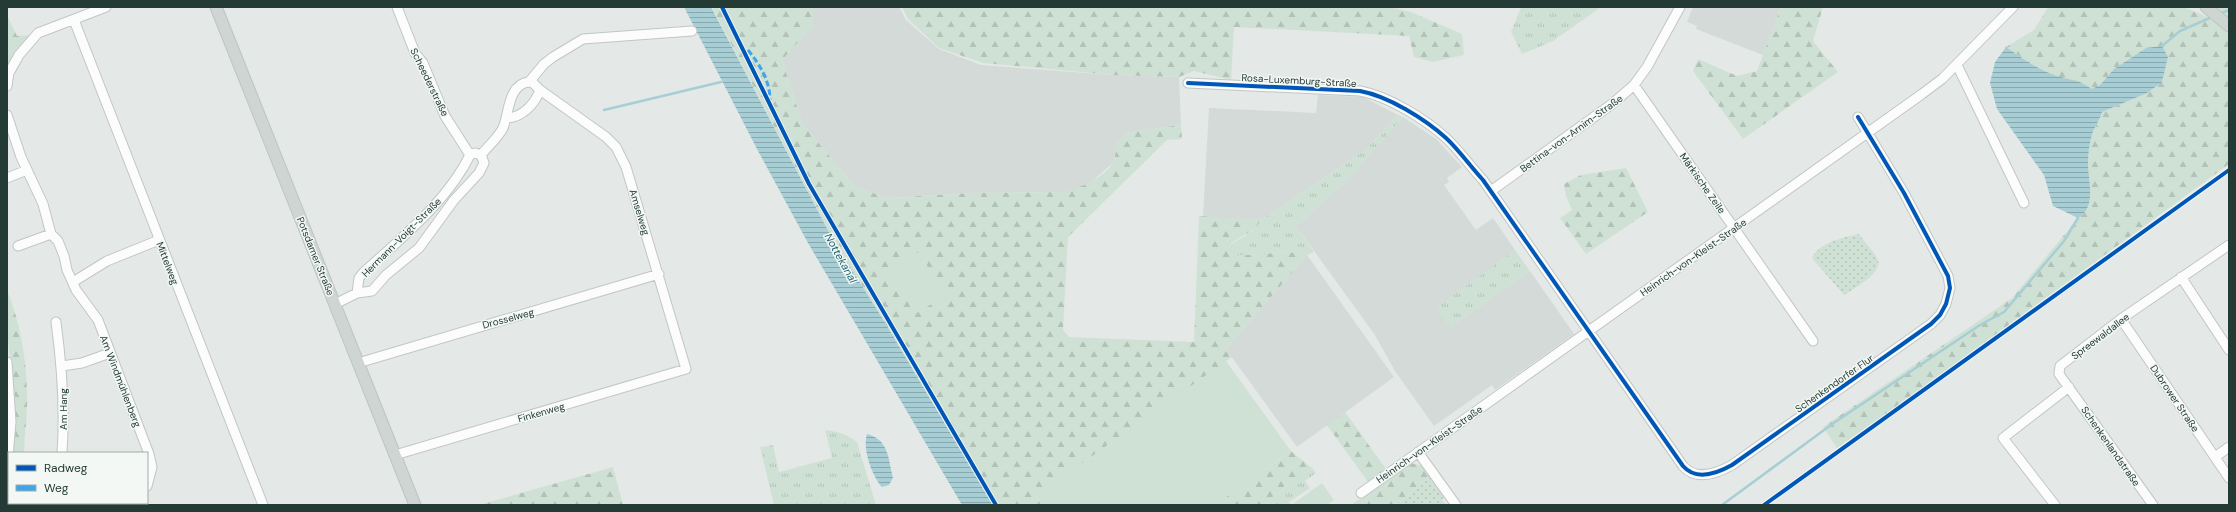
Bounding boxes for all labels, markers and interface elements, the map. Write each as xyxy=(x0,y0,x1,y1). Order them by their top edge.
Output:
street label: Scheederstraße xyxy=(407,46,452,119)
street label: Rosa-Luxemburg-Straße xyxy=(1241,71,1357,90)
street label: Bettina-von-Arnim-Straße xyxy=(1517,92,1626,175)
street label: Märkische Zeile xyxy=(1677,150,1729,216)
street label: Amselweg xyxy=(626,188,653,237)
street label: Hermann-Voigt-Straße xyxy=(359,195,444,280)
street label: Potsdamer Straße xyxy=(294,215,337,298)
street label: Heinrich-von-Kleist-Straße xyxy=(1638,215,1749,299)
water label: Nottekanal xyxy=(822,231,861,286)
street label: Mittelweg xyxy=(153,240,182,287)
street label: Drosselweg xyxy=(481,305,536,332)
street label: Spreewaldallee xyxy=(2069,310,2132,362)
street label: Am Windmühlenberg xyxy=(97,333,144,429)
street label: Schenkendorfer Flur xyxy=(1792,351,1876,415)
street label: Dubrower Straße xyxy=(2147,362,2202,435)
street label: Am Hang xyxy=(57,388,70,430)
street label: Finkenweg xyxy=(516,399,567,425)
street label: Heinrich-von-Kleist-Straße xyxy=(1374,402,1485,486)
street label: Schenkenlandstraße xyxy=(2078,404,2143,489)
legend xyxy=(8,452,148,504)
text: Radweg xyxy=(44,460,88,476)
text: Weg xyxy=(44,480,69,496)

